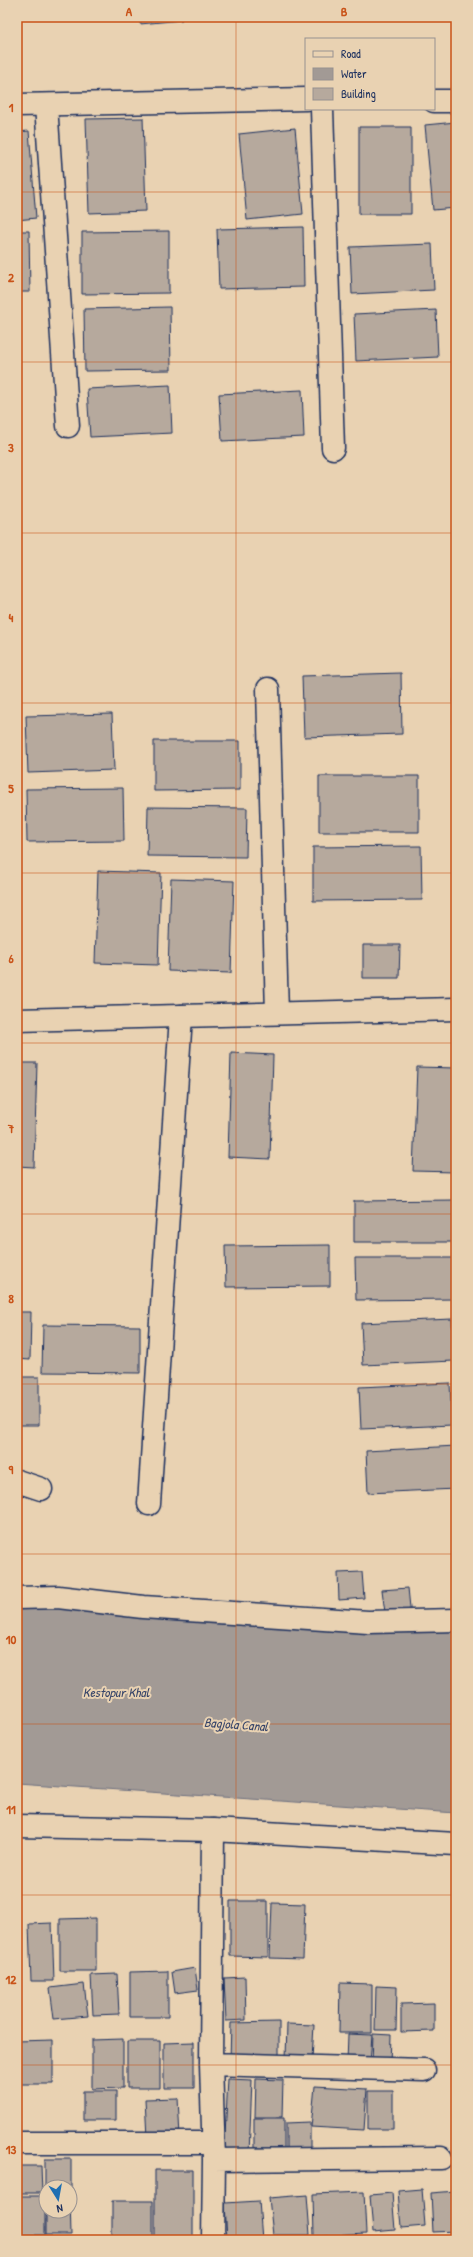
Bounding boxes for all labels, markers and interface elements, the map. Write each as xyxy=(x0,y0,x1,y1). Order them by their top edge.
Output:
text: A xyxy=(126,2,133,20)
text: B xyxy=(341,2,348,20)
legend xyxy=(305,38,435,110)
text: Road xyxy=(341,45,361,62)
text: Water xyxy=(341,65,367,82)
text: Building xyxy=(341,85,376,102)
text: 1 xyxy=(9,98,14,116)
text: 2 xyxy=(8,268,15,286)
text: 3 xyxy=(8,438,14,456)
text: 4 xyxy=(9,608,14,626)
text: 5 xyxy=(8,779,14,797)
text: 6 xyxy=(8,949,14,967)
text: 7 xyxy=(7,1119,15,1137)
text: 8 xyxy=(8,1289,14,1307)
text: 9 xyxy=(9,1460,14,1478)
text: 10 xyxy=(6,1630,16,1648)
water label: Kestopur Khal xyxy=(83,1683,150,1702)
water label: Bagjola Canal xyxy=(203,1713,269,1736)
text: 11 xyxy=(6,1800,16,1818)
text: 12 xyxy=(6,1970,17,1988)
text: 13 xyxy=(6,2140,16,2158)
north arrow xyxy=(38,2179,78,2219)
text: N xyxy=(56,2201,64,2216)

